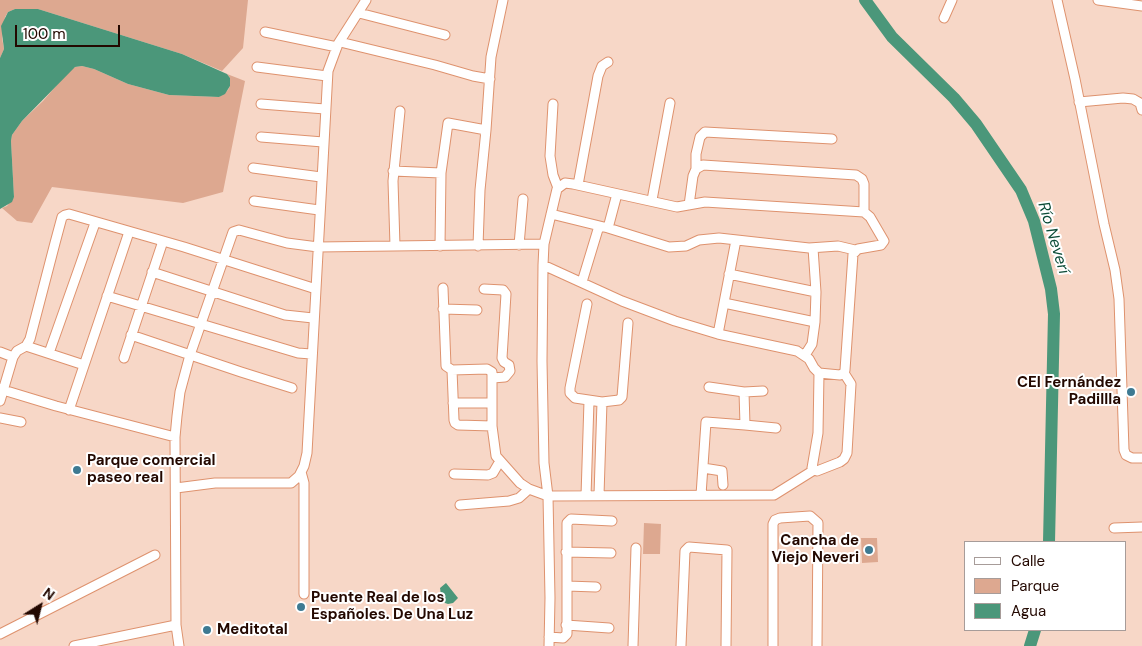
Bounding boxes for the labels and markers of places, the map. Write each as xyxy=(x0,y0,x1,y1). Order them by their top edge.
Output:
place label: CEI Fernández Padillla xyxy=(1017,374,1121,409)
marker: CEI Fernández Padillla xyxy=(1125,386,1137,398)
place label: Parque comercial paseo real xyxy=(87,452,216,487)
marker: Parque comercial paseo real xyxy=(71,464,83,476)
place label: Cancha de Viejo Neveri xyxy=(771,532,859,567)
marker: Cancha de Viejo Neveri xyxy=(863,544,875,556)
place label: Puente Real de los Españoles. De Una Luz xyxy=(311,589,473,624)
marker: Puente Real de los Españoles. De Una Luz xyxy=(295,601,307,613)
place label: Meditotal xyxy=(217,621,288,639)
marker: Meditotal xyxy=(201,624,213,636)

